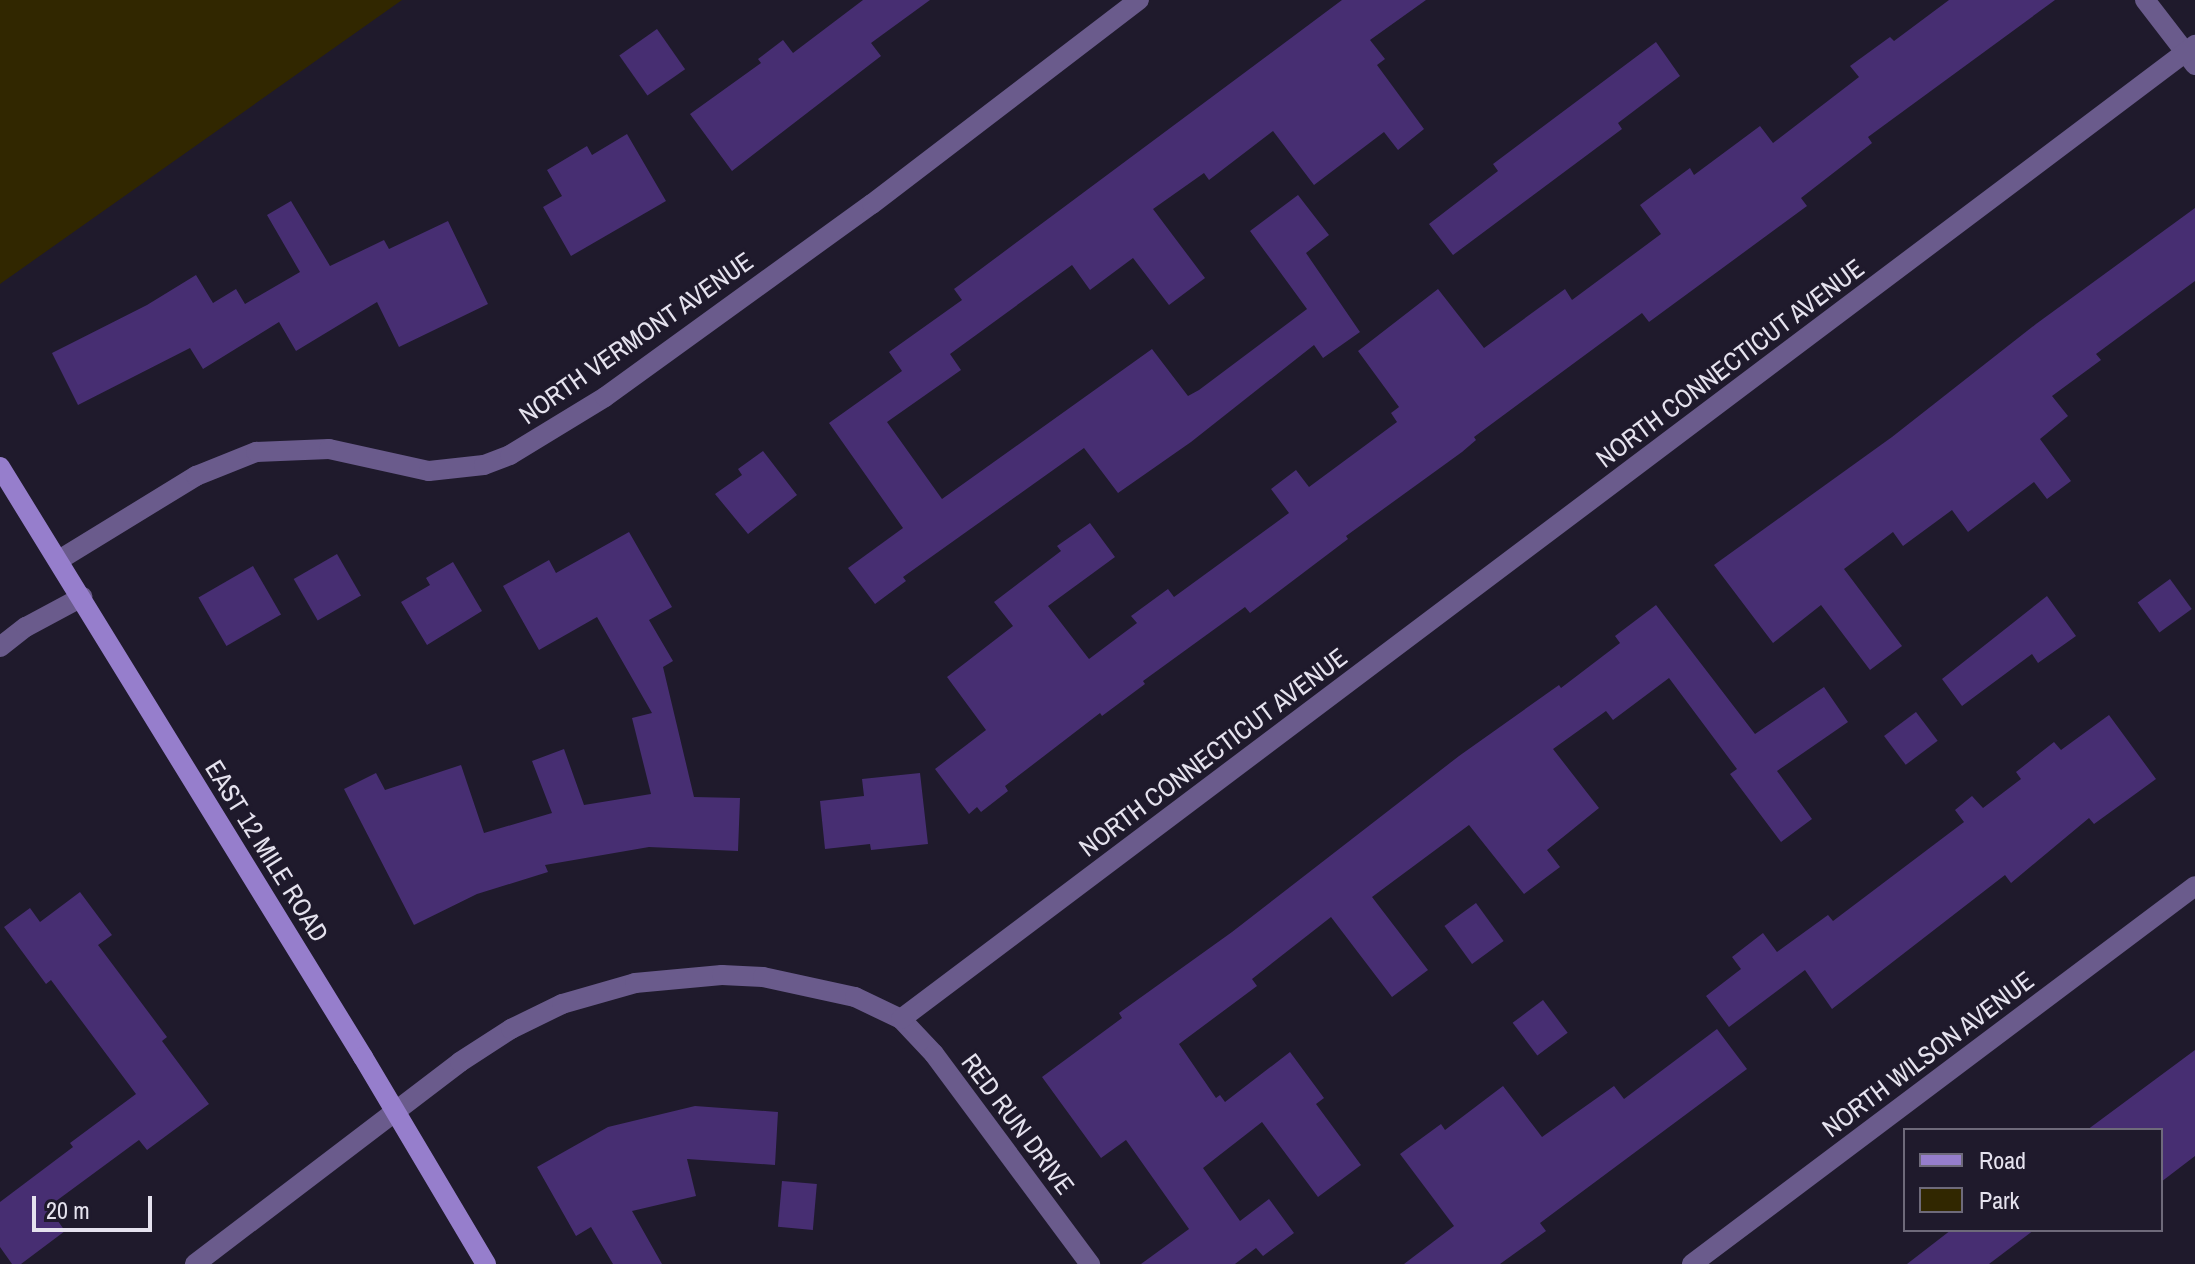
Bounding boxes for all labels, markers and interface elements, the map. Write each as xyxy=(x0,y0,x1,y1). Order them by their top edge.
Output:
street label: NORTH VERMONT AVENUE xyxy=(512,245,760,431)
street label: NORTH CONNECTICUT AVENUE xyxy=(1589,252,1871,474)
street label: NORTH CONNECTICUT AVENUE xyxy=(1072,641,1354,863)
street label: EAST 12 MILE ROAD xyxy=(199,754,335,948)
street label: NORTH WILSON AVENUE xyxy=(1816,964,2040,1144)
street label: RED RUN DRIVE xyxy=(955,1047,1081,1201)
legend xyxy=(1903,1128,2163,1232)
text: Road xyxy=(1979,1144,2026,1176)
scale bar xyxy=(36,1180,156,1230)
text: Park xyxy=(1979,1184,2019,1216)
text: 20 m xyxy=(46,1194,90,1226)

